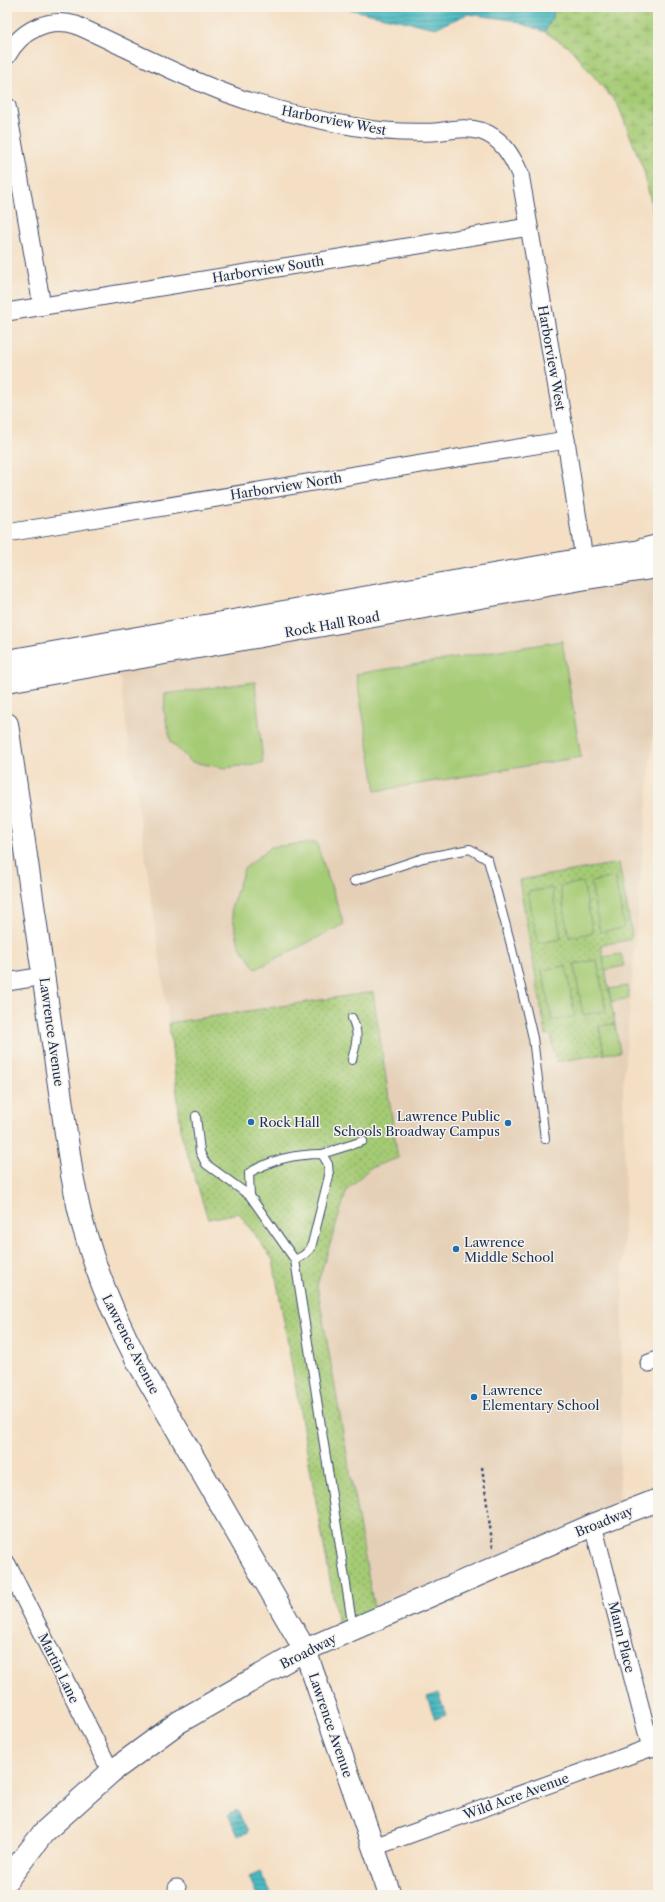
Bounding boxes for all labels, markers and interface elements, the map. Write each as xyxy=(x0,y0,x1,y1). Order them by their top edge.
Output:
street label: Harborview West xyxy=(280,102,388,138)
street label: Harborview South xyxy=(211,252,325,286)
street label: Harborview West xyxy=(535,304,569,412)
street label: Harborview North xyxy=(229,469,343,503)
street label: Rock Hall Road xyxy=(283,608,381,640)
street label: Lawrence Avenue xyxy=(36,977,68,1087)
place label: Lawrence Public Schools Broadway Campus xyxy=(333,1108,500,1139)
place label: Rock Hall xyxy=(259,1114,320,1130)
marker: Rock Hall xyxy=(246,1117,256,1127)
marker: Lawrence Public Schools Broadway Campus xyxy=(503,1118,513,1128)
place label: Lawrence Middle School xyxy=(464,1234,554,1265)
marker: Lawrence Middle School xyxy=(451,1244,461,1254)
street label: Lawrence Avenue xyxy=(99,1291,163,1397)
place label: Lawrence Elementary School xyxy=(482,1382,600,1413)
marker: Lawrence Elementary School xyxy=(469,1392,479,1402)
street label: Broadway xyxy=(573,1502,636,1540)
street label: Mann Place xyxy=(605,1600,639,1674)
street label: Martin Lane xyxy=(35,1630,83,1706)
street label: Broadway xyxy=(277,1630,340,1672)
street label: Lawrence Avenue xyxy=(306,1671,356,1779)
street label: Wild Acre Avenue xyxy=(460,1770,571,1823)

